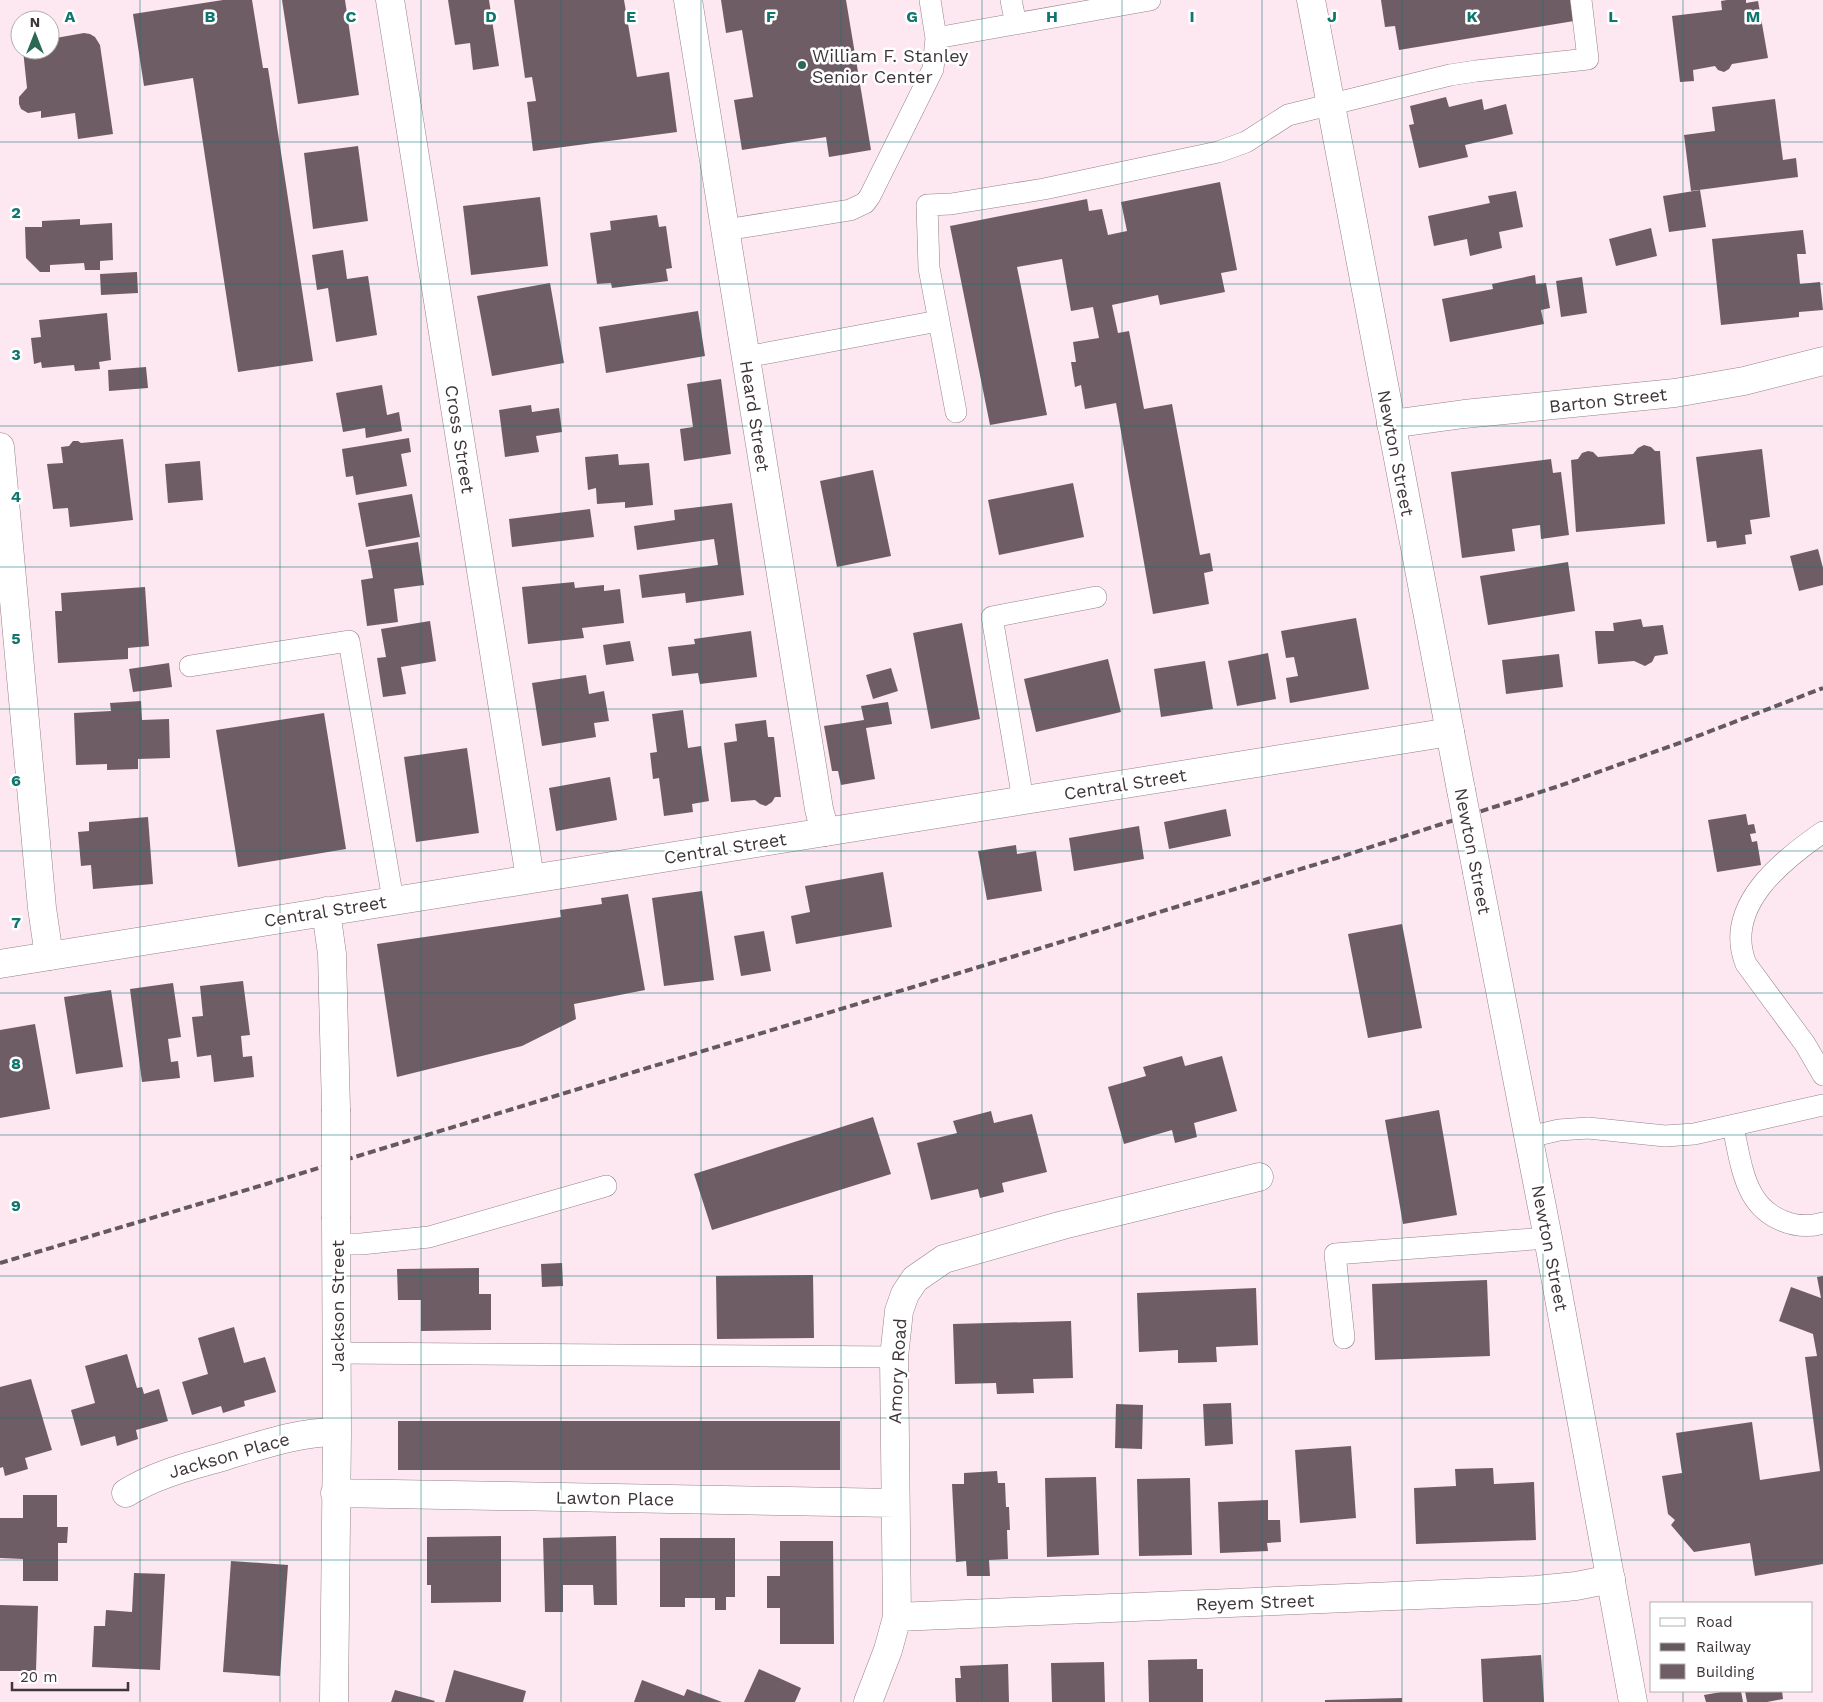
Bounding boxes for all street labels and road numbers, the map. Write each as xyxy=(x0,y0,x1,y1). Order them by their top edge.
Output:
street label: Heard Street xyxy=(736,359,774,474)
street label: Cross Street xyxy=(441,383,479,495)
street label: Barton Street xyxy=(1548,383,1668,417)
street label: Newton Street xyxy=(1373,388,1419,518)
street label: Central Street xyxy=(1062,764,1188,804)
street label: Newton Street xyxy=(1450,786,1496,916)
street label: Central Street xyxy=(662,828,788,868)
street label: Central Street xyxy=(262,891,388,931)
street label: Newton Street xyxy=(1527,1183,1573,1313)
street label: Jackson Street xyxy=(327,1240,348,1372)
street label: Amory Road xyxy=(884,1317,910,1425)
street label: Jackson Place xyxy=(166,1428,292,1482)
street label: Lawton Place xyxy=(556,1486,674,1510)
street label: Reyem Street xyxy=(1195,1589,1315,1615)

